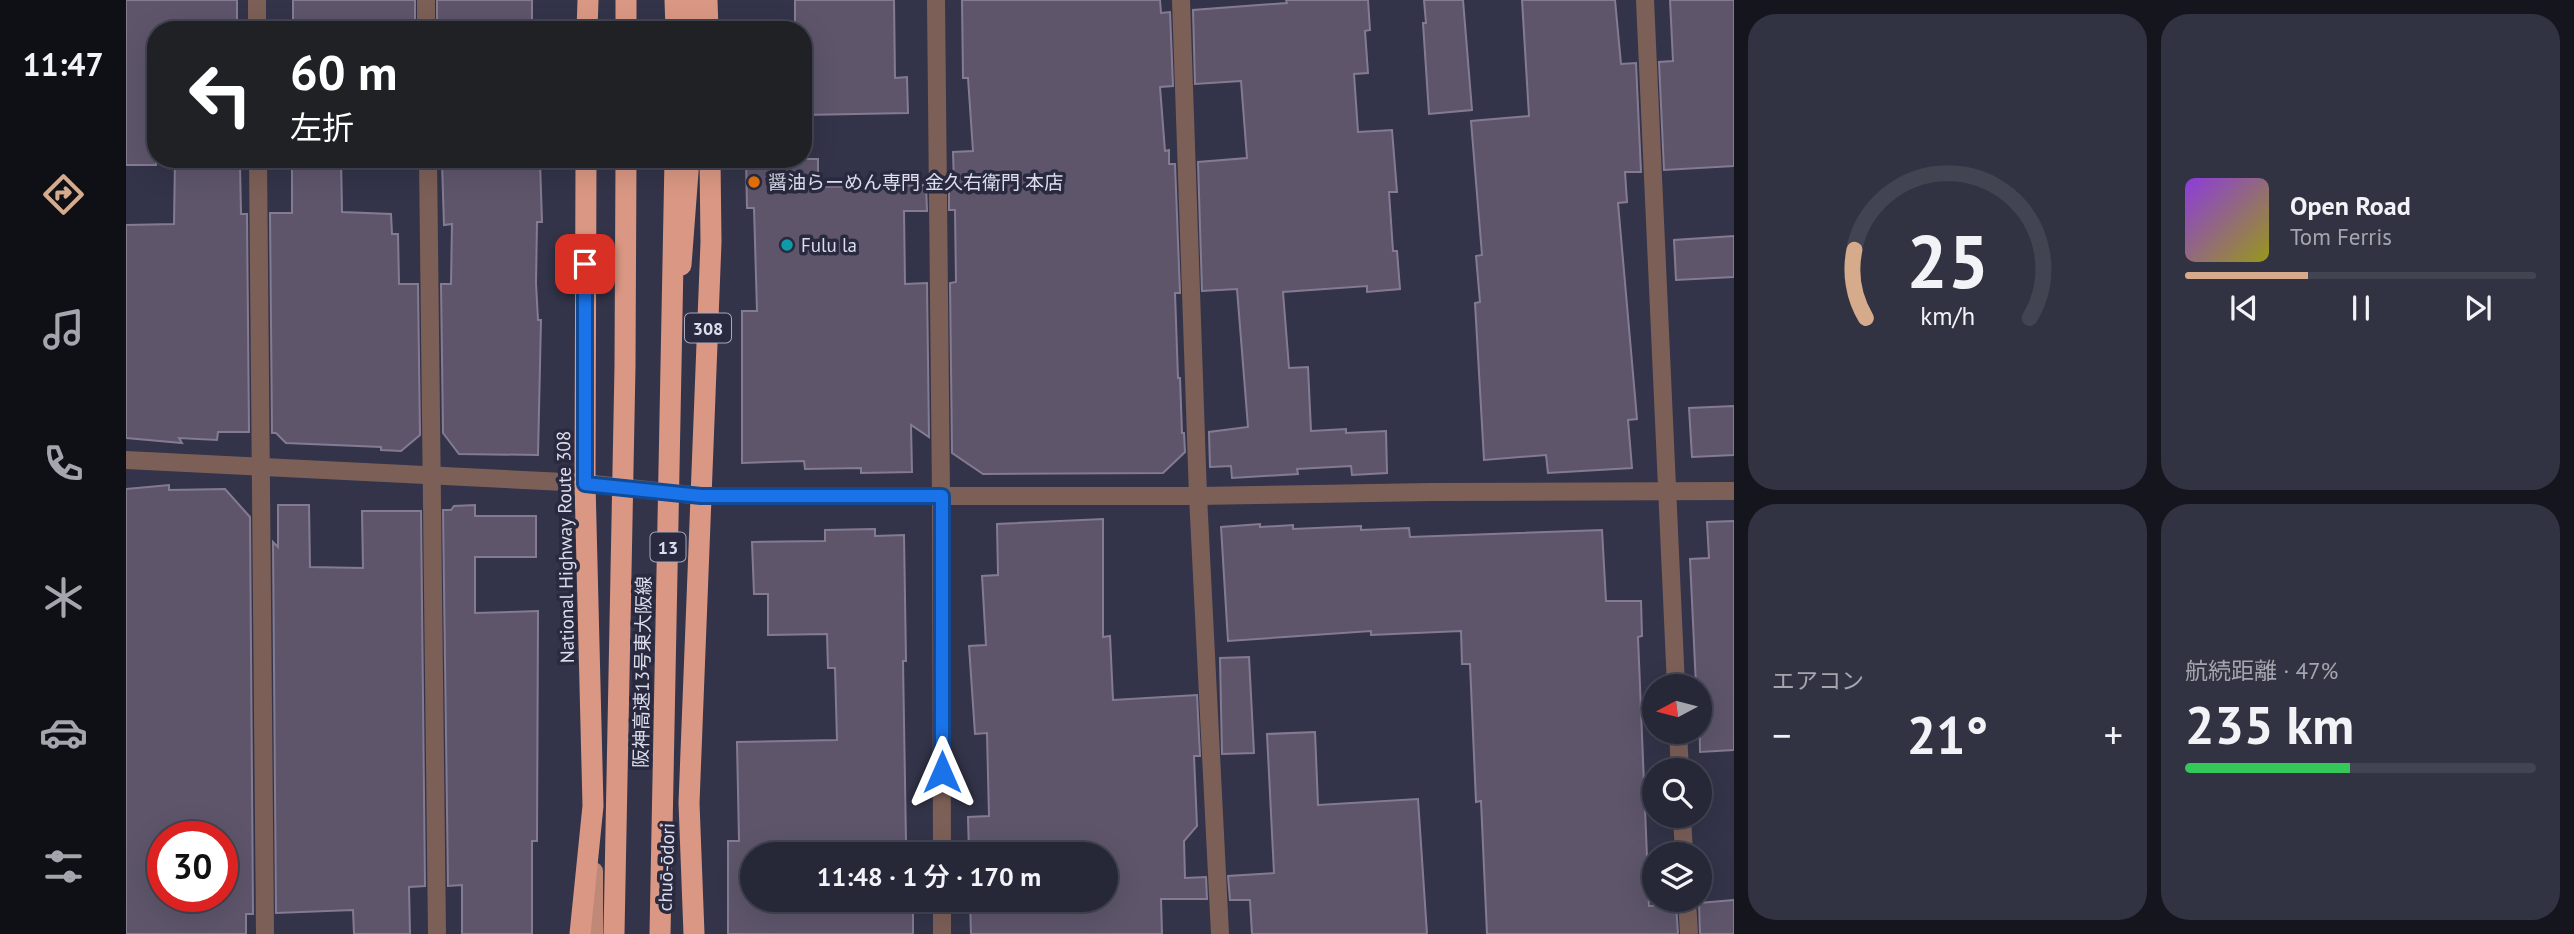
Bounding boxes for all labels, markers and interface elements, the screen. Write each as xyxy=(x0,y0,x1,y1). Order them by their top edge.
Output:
text: 60 m xyxy=(290,40,397,104)
text: 11:47 xyxy=(22,43,104,85)
icon: left xyxy=(175,49,266,140)
text: 左折 xyxy=(290,106,354,148)
icon: directions xyxy=(39,170,88,219)
place label: 醤油らーめん専門 金久右衛門 本店 xyxy=(768,170,1063,194)
marker: 醤油らーめん専門 金久右衛門 本店 xyxy=(746,174,762,190)
text: Open Road xyxy=(2290,189,2411,222)
text: 25 xyxy=(1906,215,1989,309)
text: Tom Ferris xyxy=(2290,222,2392,251)
place label: Fulu la xyxy=(801,233,857,257)
pin xyxy=(555,234,615,294)
marker: Fulu la xyxy=(779,237,795,253)
icon: arrive xyxy=(566,245,604,283)
icon: previous xyxy=(2225,289,2263,327)
icon: pause xyxy=(2342,289,2380,327)
icon: next xyxy=(2459,289,2497,327)
text: km/h xyxy=(1920,300,1975,332)
icon: music xyxy=(39,305,88,354)
road number: 308 xyxy=(685,314,731,342)
street label: National Highway Route 308 xyxy=(551,431,579,663)
icon: phone xyxy=(39,439,88,488)
road number: 13 xyxy=(650,532,686,562)
icon: climate xyxy=(39,573,88,622)
street label: 阪神高速13号東大阪線 xyxy=(628,576,656,768)
text: 航続距離 · 47% xyxy=(2185,656,2338,685)
text: エアコン xyxy=(1772,666,1864,695)
north arrow xyxy=(1642,674,1712,744)
map controls xyxy=(1642,674,1712,912)
text: 235 km xyxy=(2185,691,2354,758)
text: 21° xyxy=(1907,701,1988,768)
icon: car xyxy=(39,708,88,757)
text: − xyxy=(1772,710,1791,759)
text: + xyxy=(2104,710,2123,759)
position arrow xyxy=(905,735,979,809)
button: search xyxy=(1642,758,1712,828)
speed limit sign: 30 xyxy=(147,821,238,912)
street label: chuō-ōdori xyxy=(652,822,680,912)
icon: filters xyxy=(39,842,88,891)
button: layers xyxy=(1642,842,1712,912)
text: 11:48 · 1 分 · 170 m xyxy=(817,860,1041,893)

